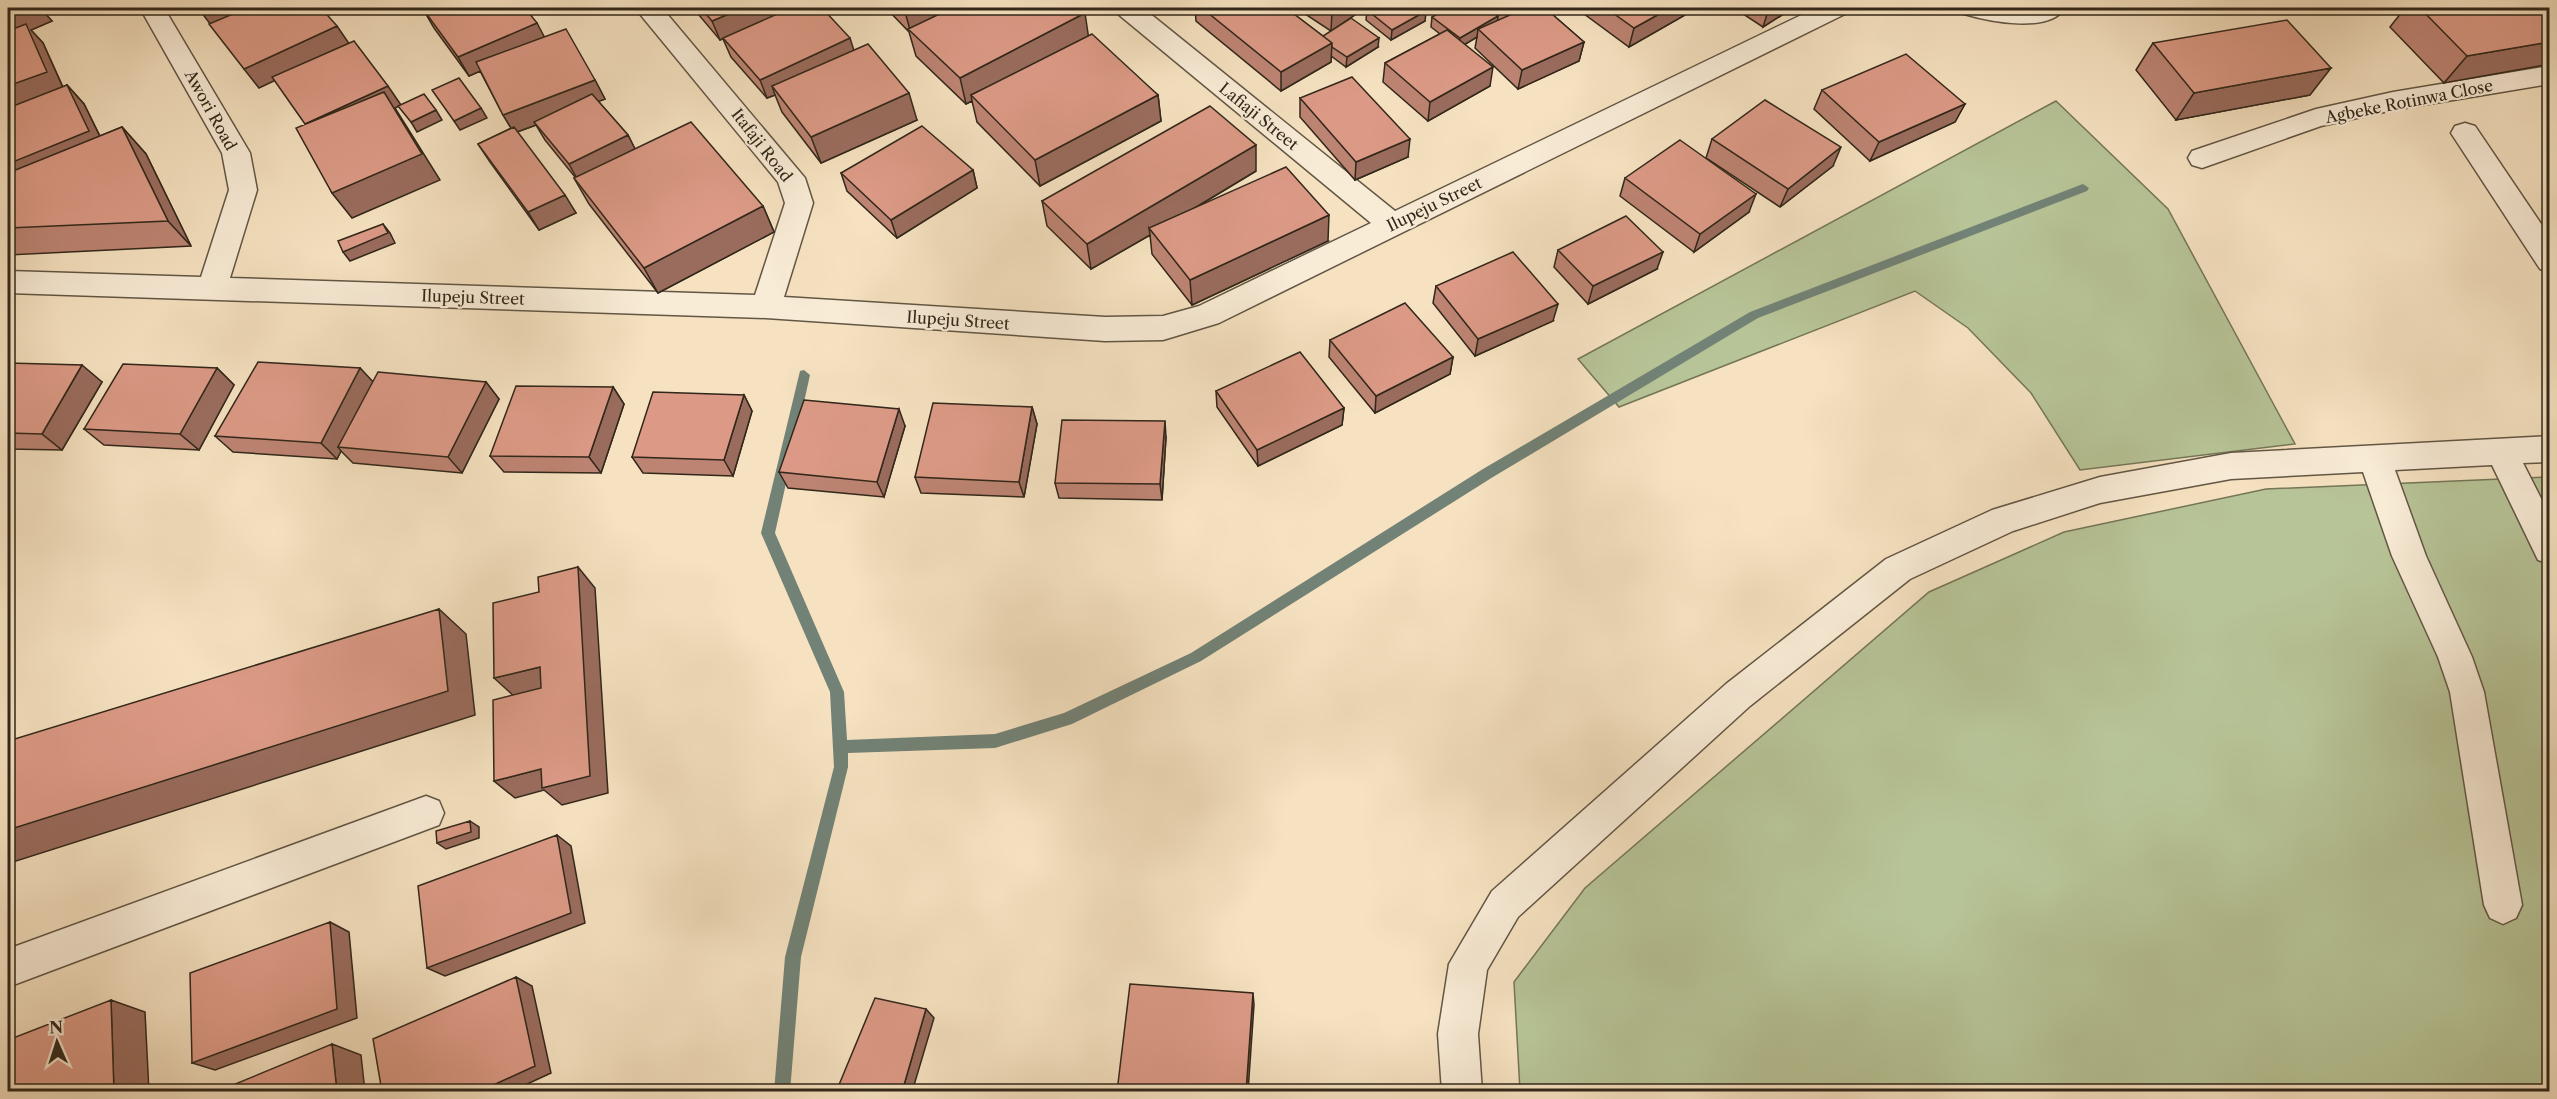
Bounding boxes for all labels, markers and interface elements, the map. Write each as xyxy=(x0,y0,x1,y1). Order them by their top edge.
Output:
street label: Awori Road xyxy=(180,65,241,154)
street label: Agbeke Rotinwa Close xyxy=(2323,75,2495,127)
street label: Lafiaji Street xyxy=(1215,78,1303,154)
street label: Itafaji Road xyxy=(727,104,797,186)
street label: Ilupeju Street xyxy=(1383,172,1485,236)
street label: Ilupeju Street xyxy=(421,285,525,309)
street label: Ilupeju Street xyxy=(906,306,1011,334)
north arrow xyxy=(27,1012,87,1072)
text: N xyxy=(49,1017,64,1037)

